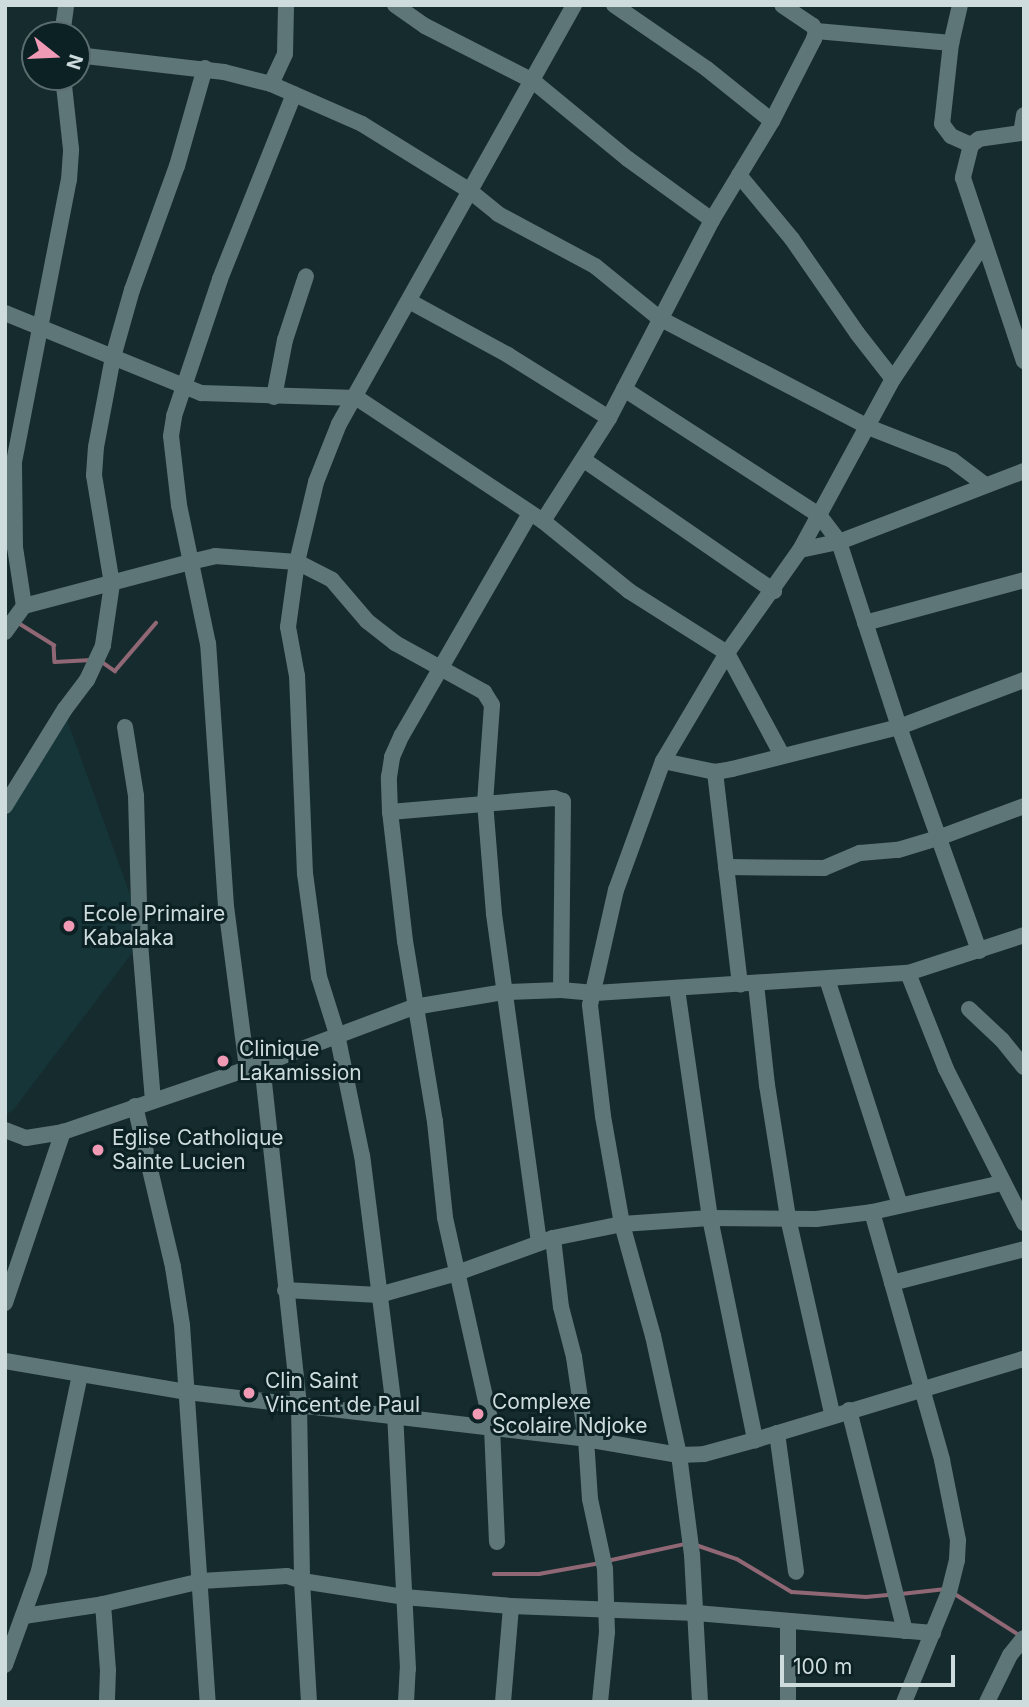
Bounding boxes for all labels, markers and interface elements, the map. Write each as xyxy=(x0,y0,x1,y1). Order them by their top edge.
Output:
north arrow xyxy=(21,21,91,91)
text: N xyxy=(61,52,88,72)
place label: Ecole Primaire Kabalaka xyxy=(83,901,225,951)
marker: Ecole Primaire Kabalaka xyxy=(61,918,77,934)
place label: Clinique Lakamission xyxy=(239,1036,362,1086)
marker: Clinique Lakamission xyxy=(213,1051,233,1071)
place label: Eglise Catholique Sainte Lucien xyxy=(112,1125,284,1175)
marker: Eglise Catholique Sainte Lucien xyxy=(90,1142,106,1158)
place label: Clin Saint Vincent de Paul xyxy=(265,1368,420,1418)
marker: Clin Saint Vincent de Paul xyxy=(239,1383,259,1403)
place label: Complexe Scolaire Ndjoke xyxy=(492,1389,647,1439)
marker: Complexe Scolaire Ndjoke xyxy=(470,1406,486,1422)
scale bar xyxy=(784,1640,959,1684)
text: 100 m xyxy=(793,1654,852,1679)

